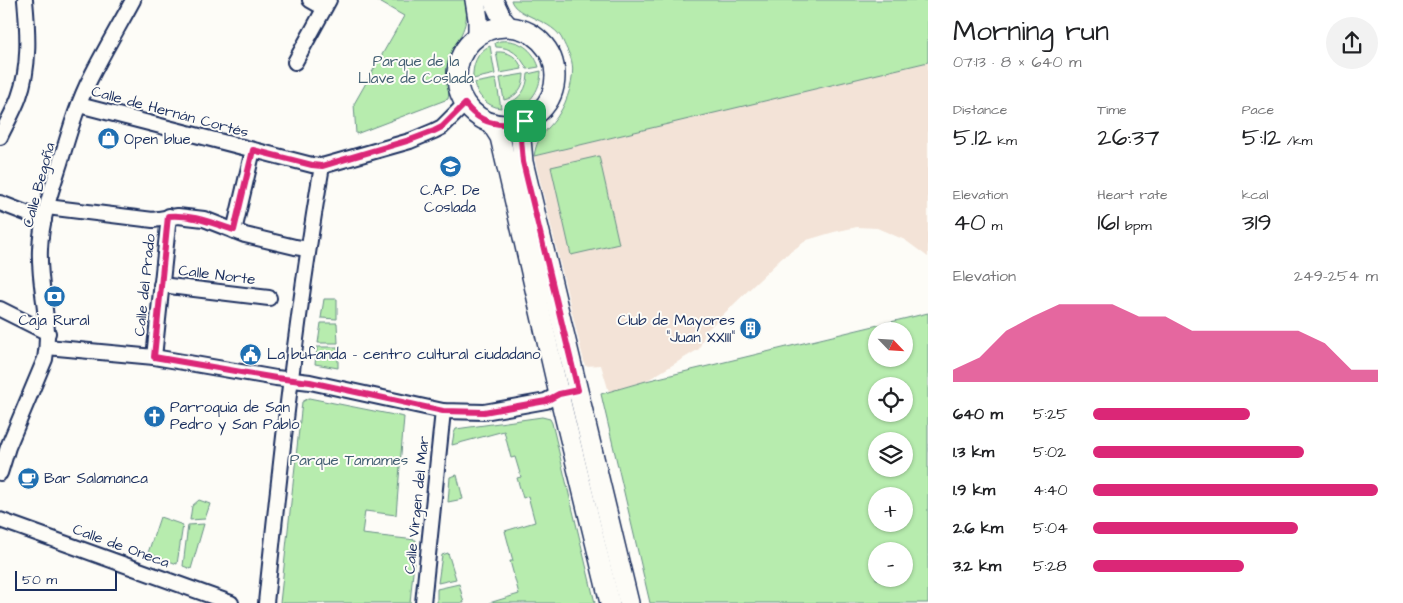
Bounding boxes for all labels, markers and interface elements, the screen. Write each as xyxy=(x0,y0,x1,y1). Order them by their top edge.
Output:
text: Morning run xyxy=(953,12,1109,51)
button: share xyxy=(1326,17,1378,69)
park label: Parque de la Llave de Coslada xyxy=(358,51,474,89)
text: 07:13 · 8 × 640 m xyxy=(953,51,1081,73)
street label: Calle de Hernán Cortés xyxy=(89,81,251,143)
pin xyxy=(504,100,546,142)
text: Distance xyxy=(953,100,1007,120)
text: Time xyxy=(1097,100,1127,120)
text: Pace xyxy=(1242,100,1274,120)
icon: arrive xyxy=(511,107,539,135)
text: 5.12 xyxy=(953,120,992,155)
text: 26:37 xyxy=(1097,120,1160,155)
text: 5:12 xyxy=(1242,120,1281,155)
shop icon: Open blue xyxy=(96,127,120,151)
place label: Open blue xyxy=(124,129,191,150)
text: km xyxy=(992,131,1017,151)
text: /km xyxy=(1281,131,1313,151)
street label: Calle Begoña xyxy=(18,140,61,230)
school or university icon: C.A.P. De Coslada xyxy=(438,155,462,179)
place label: C.A.P. De Coslada xyxy=(420,180,480,218)
text: Elevation xyxy=(953,185,1008,205)
text: Heart rate xyxy=(1097,185,1168,205)
text: kcal xyxy=(1242,185,1268,205)
text: 40 xyxy=(953,205,986,240)
text: 161 xyxy=(1097,205,1119,240)
text: 319 xyxy=(1242,205,1272,240)
text: m xyxy=(986,216,1002,236)
text: bpm xyxy=(1119,216,1152,236)
street label: Calle del Prado xyxy=(129,232,161,337)
street label: Calle Norte xyxy=(177,260,257,290)
text: Elevation xyxy=(953,265,1016,287)
text: 249–254 m xyxy=(1294,265,1378,287)
bank icon: Caja Rural xyxy=(42,285,66,309)
place label: Caja Rural xyxy=(18,310,90,331)
place label: Club de Mayores “Juan XXIII” xyxy=(618,310,735,348)
building icon: Club de Mayores “Juan XXIII” xyxy=(739,317,763,341)
north arrow xyxy=(868,322,912,368)
map controls xyxy=(868,322,913,587)
public building icon: La bufanda - centro cultural ciudadano xyxy=(239,342,263,366)
place label: La bufanda - centro cultural ciudadano xyxy=(267,344,541,365)
button: locate xyxy=(868,377,913,422)
place label: Parroquia de San Pedro y San Pablo xyxy=(170,397,300,436)
text: 640 m xyxy=(953,403,1003,425)
text: 5:25 xyxy=(1033,403,1067,425)
church icon: Parroquia de San Pedro y San Pablo xyxy=(142,404,166,428)
button: layers xyxy=(868,432,913,477)
street label: Calle Virgen del Mar xyxy=(399,435,436,575)
text: 1.3 km xyxy=(953,441,994,463)
text: 5:02 xyxy=(1033,441,1066,463)
park label: Parque Tamames xyxy=(290,450,409,471)
cafe icon: Bar Salamanca xyxy=(16,466,40,490)
place label: Bar Salamanca xyxy=(44,468,148,489)
text: 1.9 km xyxy=(953,479,995,501)
text: 4:40 xyxy=(1033,479,1068,501)
button: + xyxy=(868,487,913,532)
text: 2.6 km xyxy=(953,517,1003,539)
text: 5:04 xyxy=(1033,517,1068,539)
street label: Calle de Oneca xyxy=(70,519,173,573)
button: − xyxy=(868,542,913,587)
text: 3.2 km xyxy=(953,555,1001,577)
text: 5:28 xyxy=(1033,555,1067,577)
scale bar xyxy=(15,568,118,591)
text: 50 m xyxy=(22,570,57,590)

